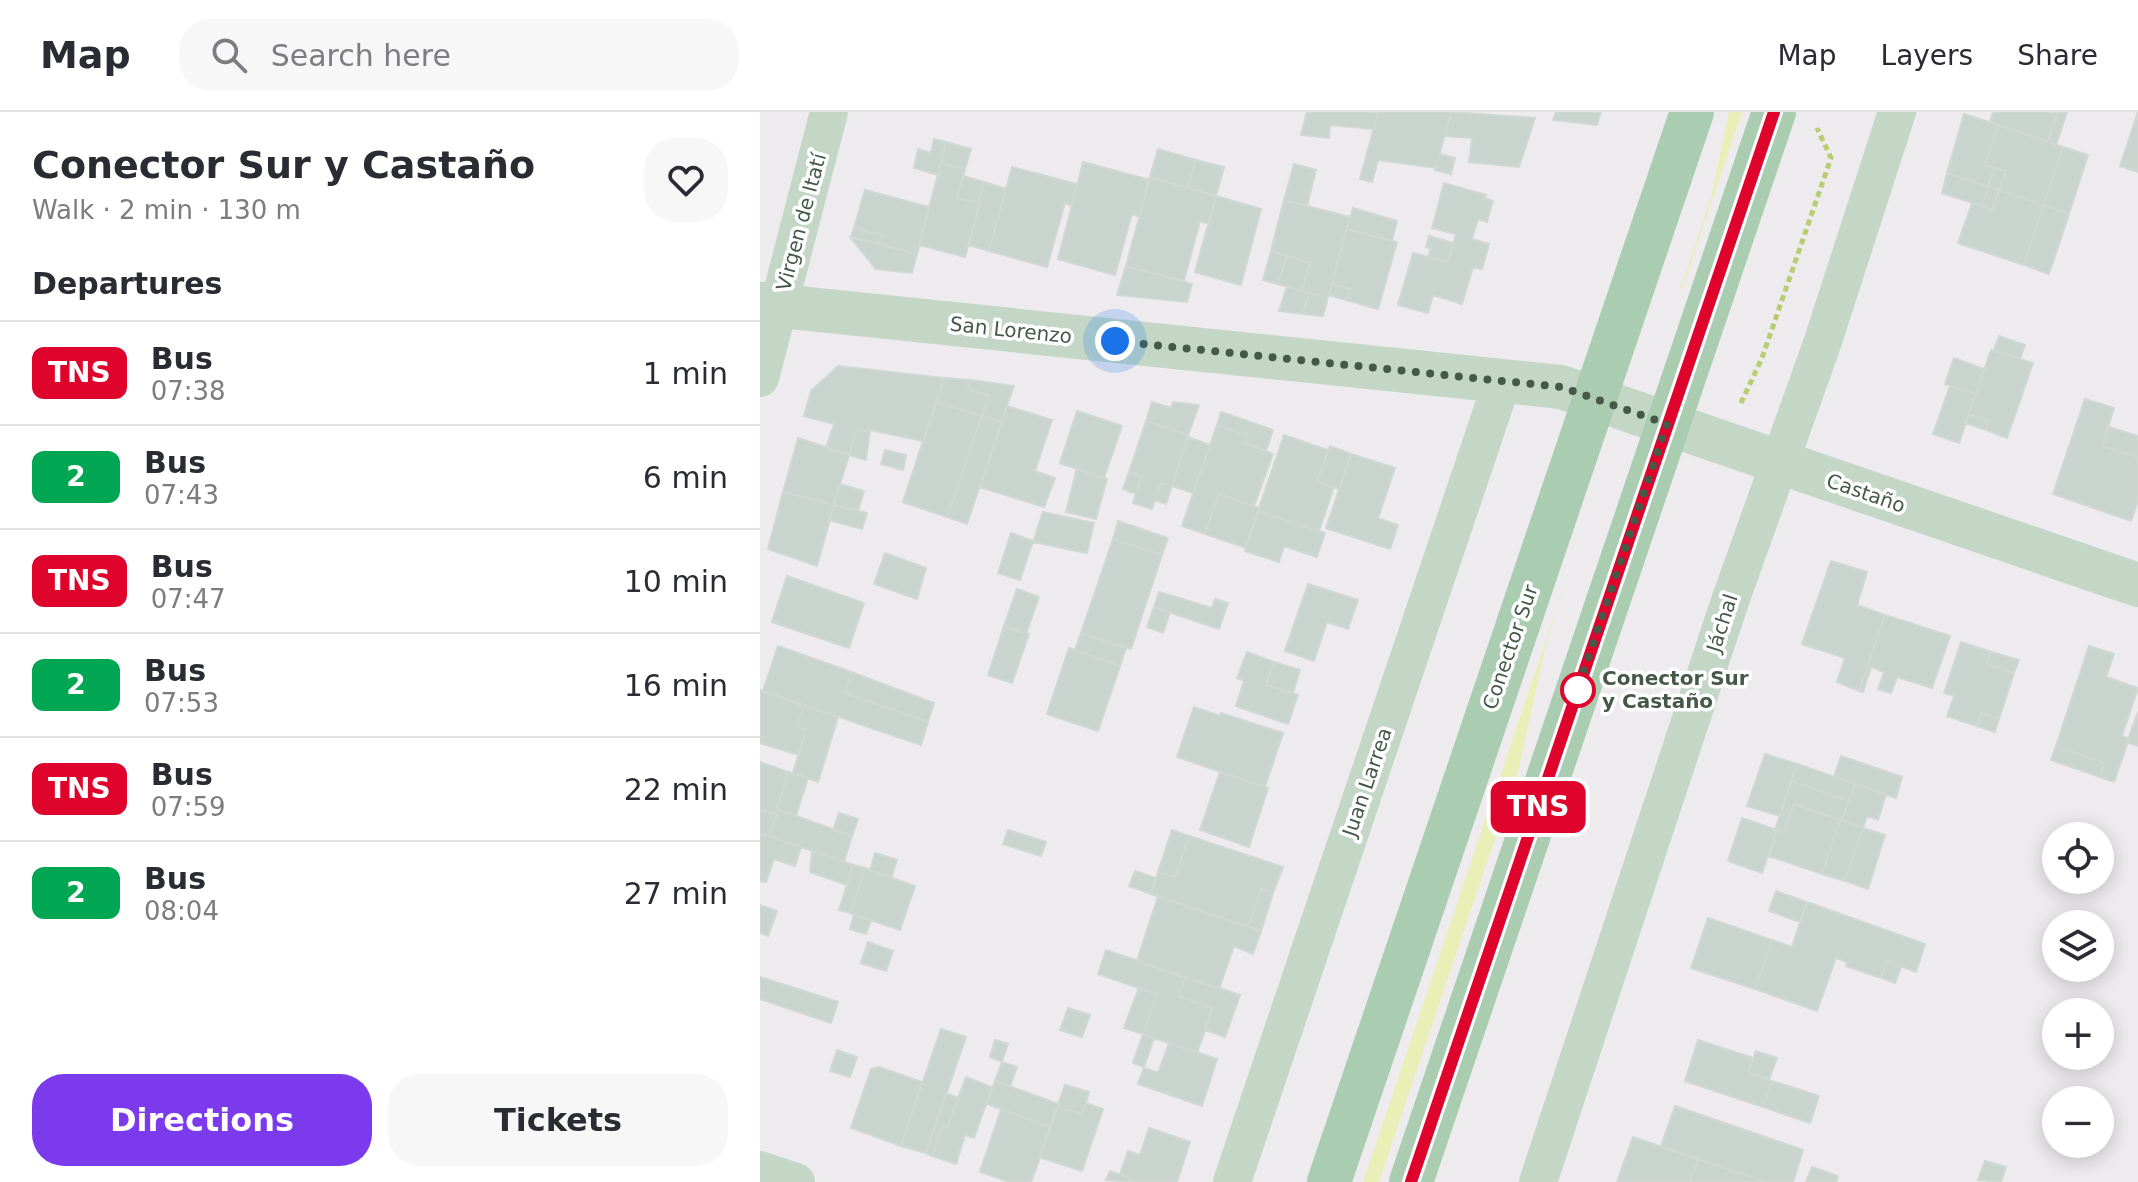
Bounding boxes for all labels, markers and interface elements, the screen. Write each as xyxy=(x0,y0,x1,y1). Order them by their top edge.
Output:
search box xyxy=(179,19,739,91)
text: Map xyxy=(40,33,131,77)
icon: search xyxy=(207,33,251,77)
text: Search here xyxy=(271,38,451,73)
text: Map xyxy=(1777,39,1837,72)
text: Layers xyxy=(1881,39,1973,72)
text: Share xyxy=(2017,39,2098,72)
button: heart xyxy=(644,138,728,222)
text: Conector Sur y Castaño xyxy=(32,143,535,187)
street label: Virgen de Itatí xyxy=(771,149,831,293)
text: Walk · 2 min · 130 m xyxy=(32,195,301,225)
text: Departures xyxy=(32,266,222,301)
street label: San Lorenzo xyxy=(949,312,1073,348)
your location xyxy=(1095,321,1135,361)
text: Bus xyxy=(151,341,213,376)
text: TNS xyxy=(48,356,111,389)
text: 1 min xyxy=(643,356,728,391)
text: 07:38 xyxy=(151,376,226,406)
text: Bus xyxy=(144,445,206,480)
text: 2 xyxy=(66,460,86,493)
text: 6 min xyxy=(643,460,728,495)
street label: Castaño xyxy=(1823,468,1909,518)
text: 07:43 xyxy=(144,480,219,510)
text: Bus xyxy=(151,549,213,584)
text: TNS xyxy=(48,564,111,597)
text: 10 min xyxy=(624,564,728,599)
street label: Conector Sur xyxy=(1477,581,1543,713)
text: 07:47 xyxy=(151,584,226,614)
street label: Jáchal xyxy=(1701,591,1743,657)
text: Bus xyxy=(144,653,206,688)
place label: Conector Sur y Castaño xyxy=(1602,666,1749,713)
text: 2 xyxy=(66,668,86,701)
text: 16 min xyxy=(624,668,728,703)
marker: Conector Sur y Castaño xyxy=(1561,673,1595,707)
text: 07:53 xyxy=(144,688,219,718)
street label: Juan Larrea xyxy=(1337,724,1397,841)
text: Bus xyxy=(151,757,213,792)
text: TNS xyxy=(48,772,111,805)
text: 22 min xyxy=(624,772,728,807)
line badge: TNS xyxy=(1492,781,1584,833)
text: TNS xyxy=(1507,790,1569,823)
text: 07:59 xyxy=(151,792,226,822)
map controls xyxy=(2042,822,2114,1158)
button: locate xyxy=(2042,822,2114,894)
text: Bus xyxy=(144,861,206,896)
text: 2 xyxy=(66,876,86,909)
text: 27 min xyxy=(624,876,728,911)
text: 08:04 xyxy=(144,896,219,926)
button: layers xyxy=(2042,910,2114,982)
button: + xyxy=(2042,998,2114,1070)
button: Directions xyxy=(32,1074,372,1166)
button: Tickets xyxy=(388,1074,728,1166)
button: − xyxy=(2042,1086,2114,1158)

